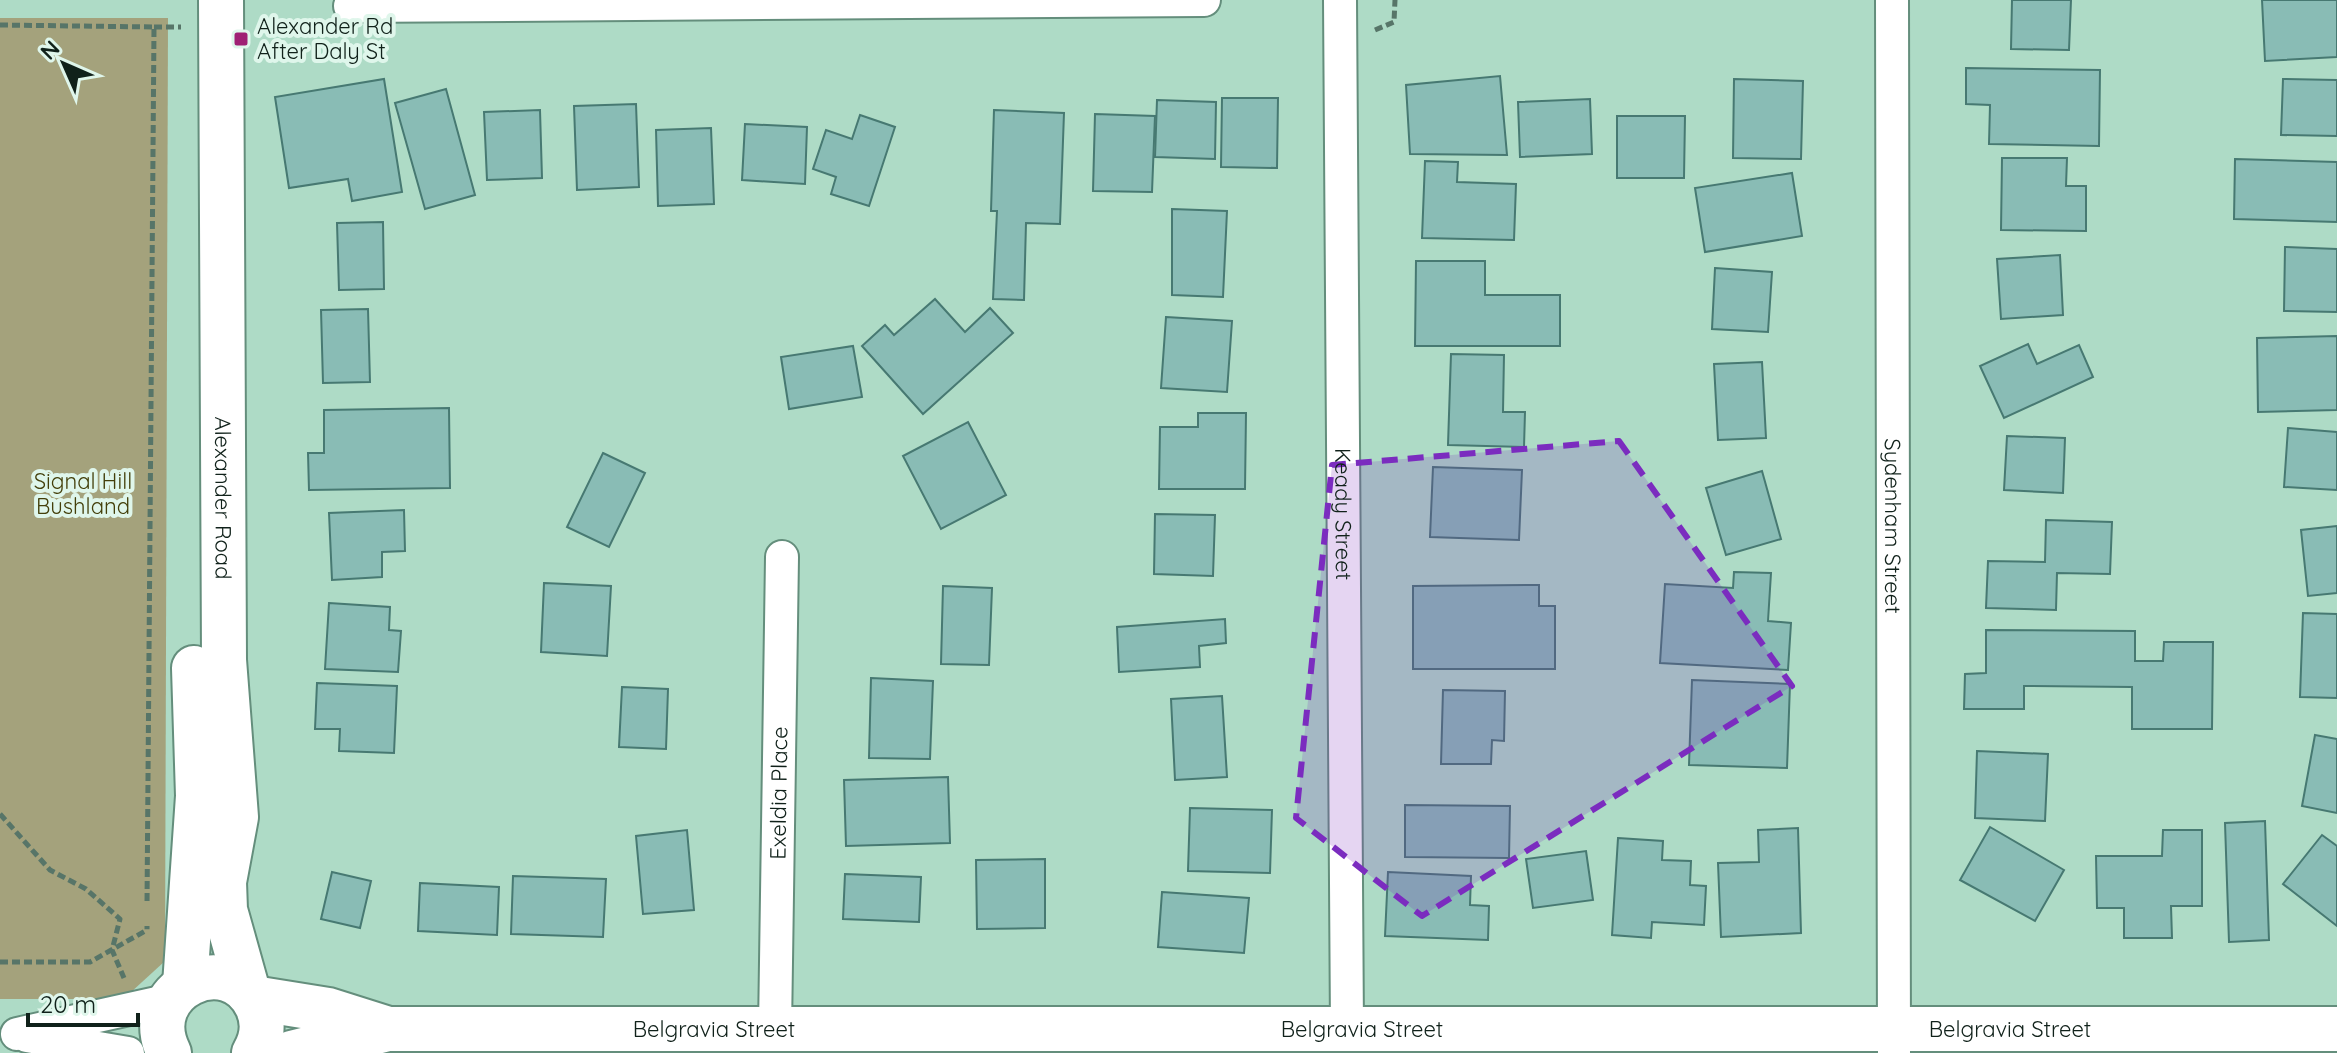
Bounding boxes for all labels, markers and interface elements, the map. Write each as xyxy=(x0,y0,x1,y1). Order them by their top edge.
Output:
place label: Alexander Rd After Daly St xyxy=(257,12,393,65)
north arrow xyxy=(24,24,104,104)
marker: Alexander Rd After Daly St xyxy=(232,30,250,48)
text: N xyxy=(34,34,65,65)
street label: Alexander Road xyxy=(209,416,238,580)
street label: Sydenham Street xyxy=(1879,438,1907,614)
street label: Keady Street xyxy=(1329,448,1358,580)
park label: Signal Hill Bushland xyxy=(34,467,132,520)
street label: Exeldia Place xyxy=(764,726,793,860)
scale bar xyxy=(28,977,138,1027)
text: 20 m xyxy=(40,989,96,1019)
street label: Belgravia Street xyxy=(633,1015,795,1043)
street label: Belgravia Street xyxy=(1281,1015,1443,1043)
street label: Belgravia Street xyxy=(1929,1015,2091,1043)

